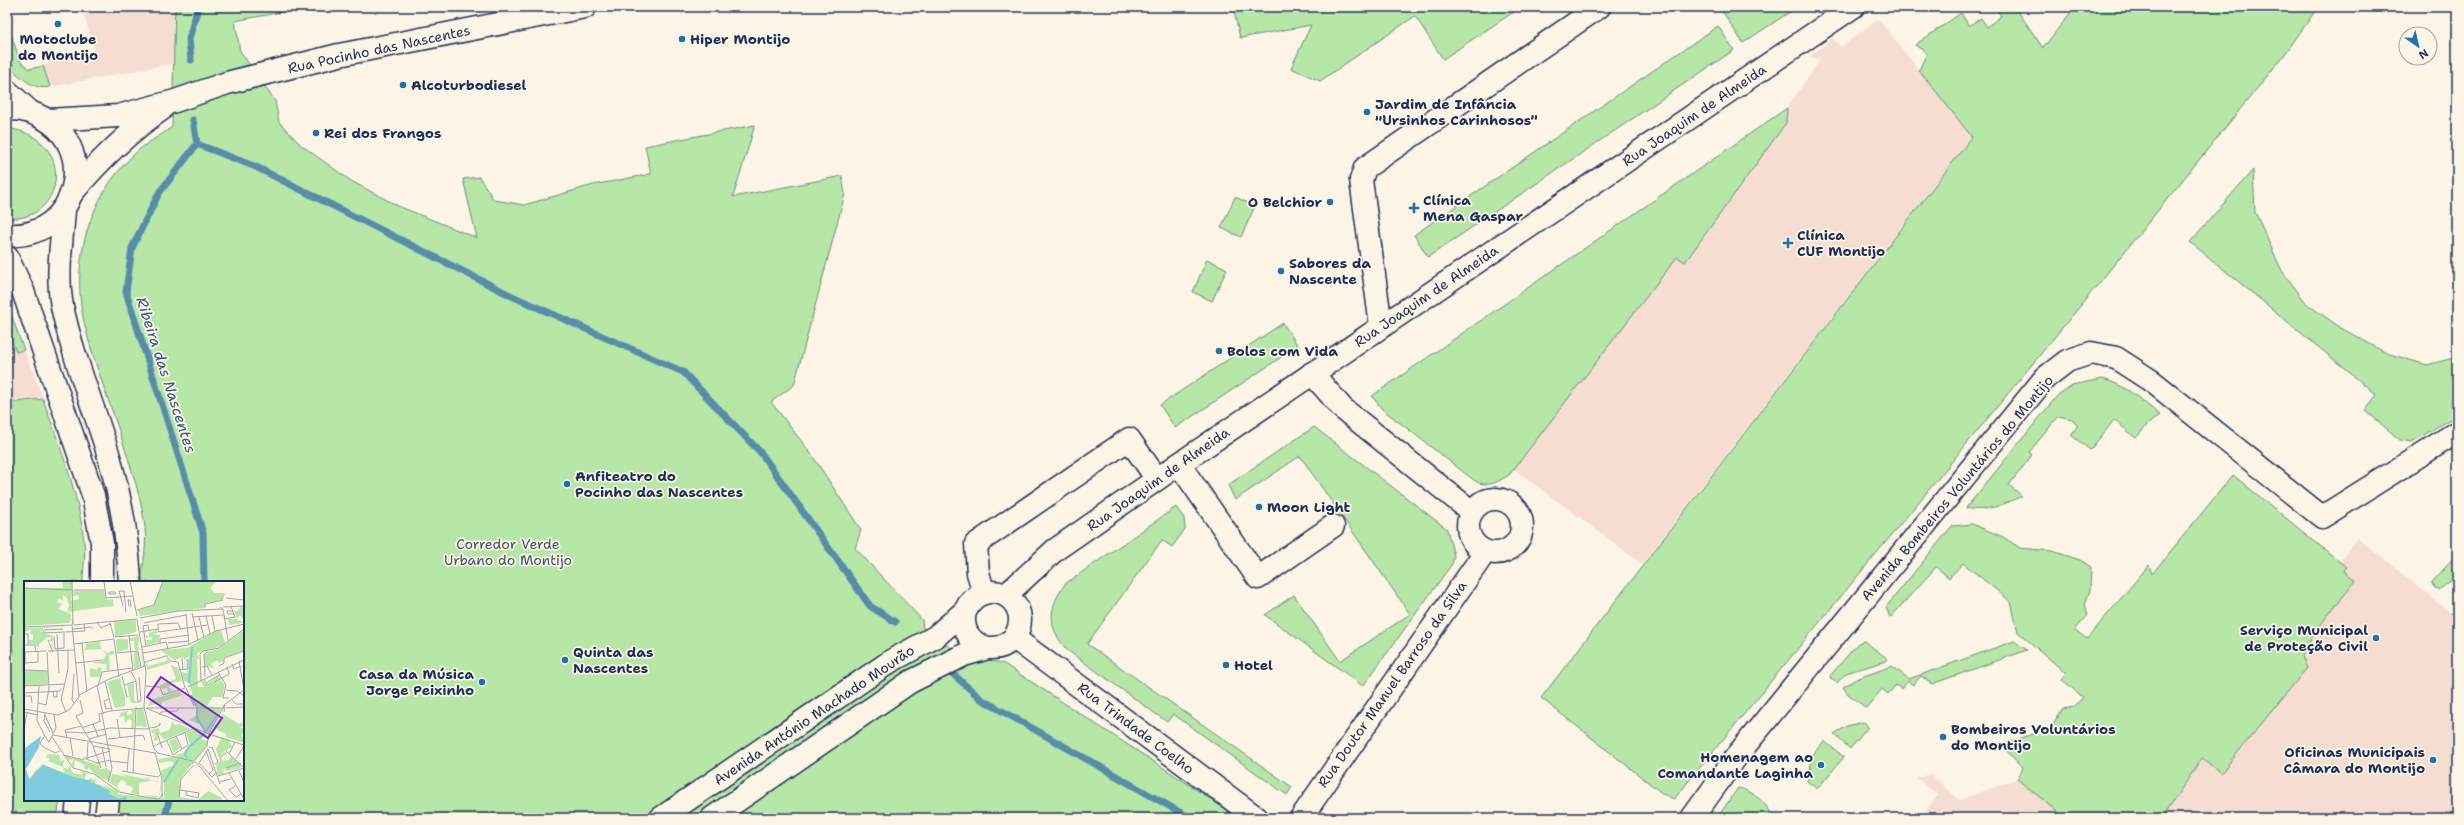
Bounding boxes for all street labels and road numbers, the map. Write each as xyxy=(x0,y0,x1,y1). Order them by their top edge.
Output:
street label: Rua Pocinho das Nascentes xyxy=(286,21,472,77)
street label: Rua Joaquim de Almeida xyxy=(1619,60,1770,170)
street label: Rua Joaquim de Almeida xyxy=(1351,241,1502,351)
street label: Avenida Bombeiros Voluntários do Montijo xyxy=(1857,371,2057,605)
street label: Rua Joaquim de Almeida xyxy=(1083,423,1233,535)
street label: Rua Doutor Manuel Barroso da Silva xyxy=(1314,577,1471,791)
street label: Avenida António Machado Mourão xyxy=(710,641,918,789)
street label: Rua Trindade Coelho xyxy=(1074,678,1198,778)

